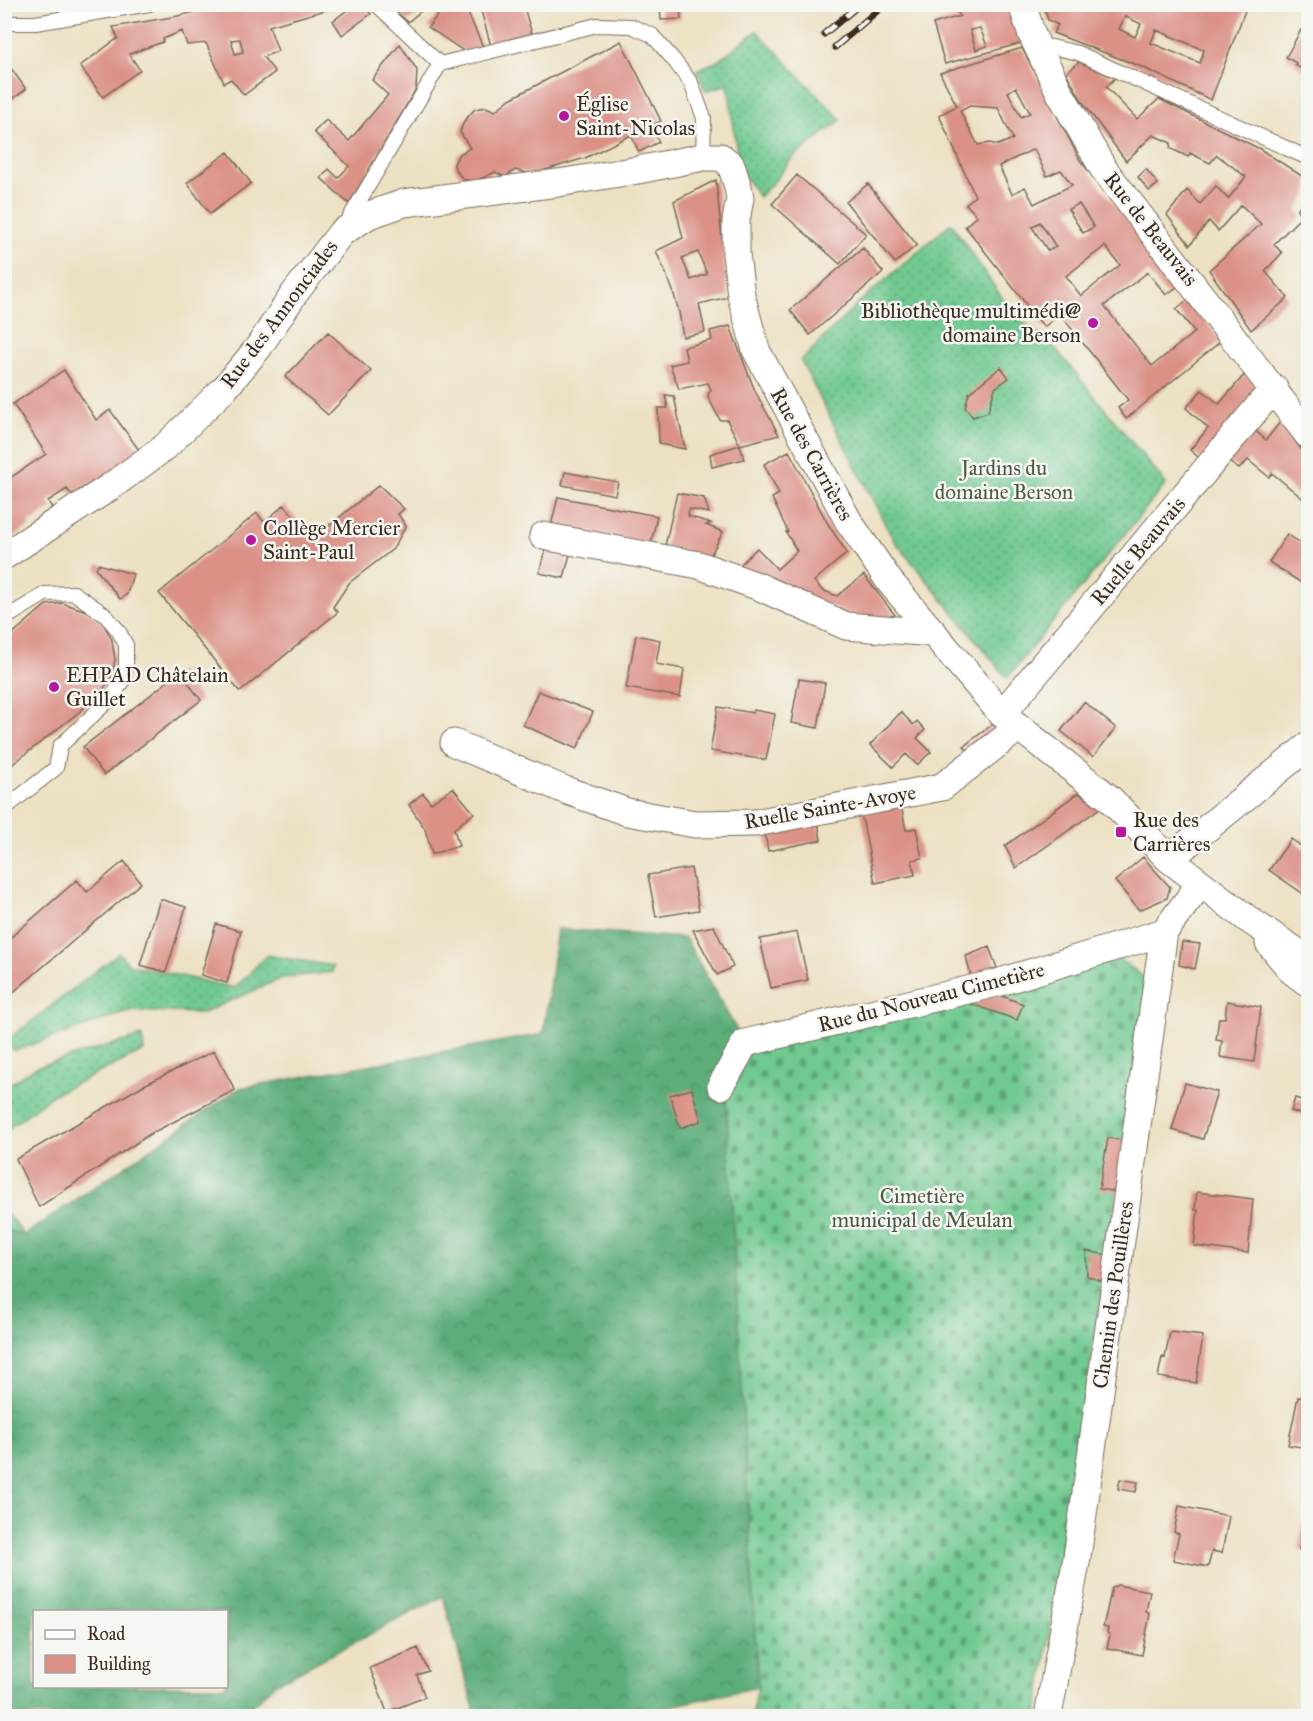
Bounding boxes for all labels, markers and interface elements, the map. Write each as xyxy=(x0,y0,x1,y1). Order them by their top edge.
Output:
place label: Église Saint-Nicolas xyxy=(576,90,695,141)
marker: Église Saint-Nicolas xyxy=(557,109,571,123)
street label: Rue de Beauvais xyxy=(1098,167,1204,291)
street label: Rue des Annonciades xyxy=(214,234,344,394)
place label: Bibliothèque multimédi@ domaine Berson xyxy=(861,298,1081,348)
marker: Bibliothèque multimédi@ domaine Berson xyxy=(1086,316,1100,330)
street label: Rue des Carrières xyxy=(765,383,859,525)
park label: Jardins du domaine Berson xyxy=(935,455,1073,505)
street label: Ruelle Beauvais xyxy=(1085,491,1191,611)
place label: Collège Mercier Saint-Paul xyxy=(263,515,400,565)
marker: Collège Mercier Saint-Paul xyxy=(244,533,258,547)
place label: EHPAD Châtelain Guillet xyxy=(66,662,229,712)
marker: EHPAD Châtelain Guillet xyxy=(47,680,61,694)
street label: Ruelle Sainte-Avoye xyxy=(742,779,918,835)
place label: Rue des Carrières xyxy=(1133,807,1211,857)
marker: Rue des Carrières xyxy=(1114,825,1128,839)
street label: Rue du Nouveau Cimetière xyxy=(815,956,1047,1038)
park label: Cimetière municipal de Meulan xyxy=(831,1183,1013,1233)
street label: Chemin des Pouillères xyxy=(1087,1200,1139,1390)
legend xyxy=(33,1610,228,1688)
text: Road xyxy=(87,1623,125,1645)
text: Building xyxy=(87,1653,151,1676)

